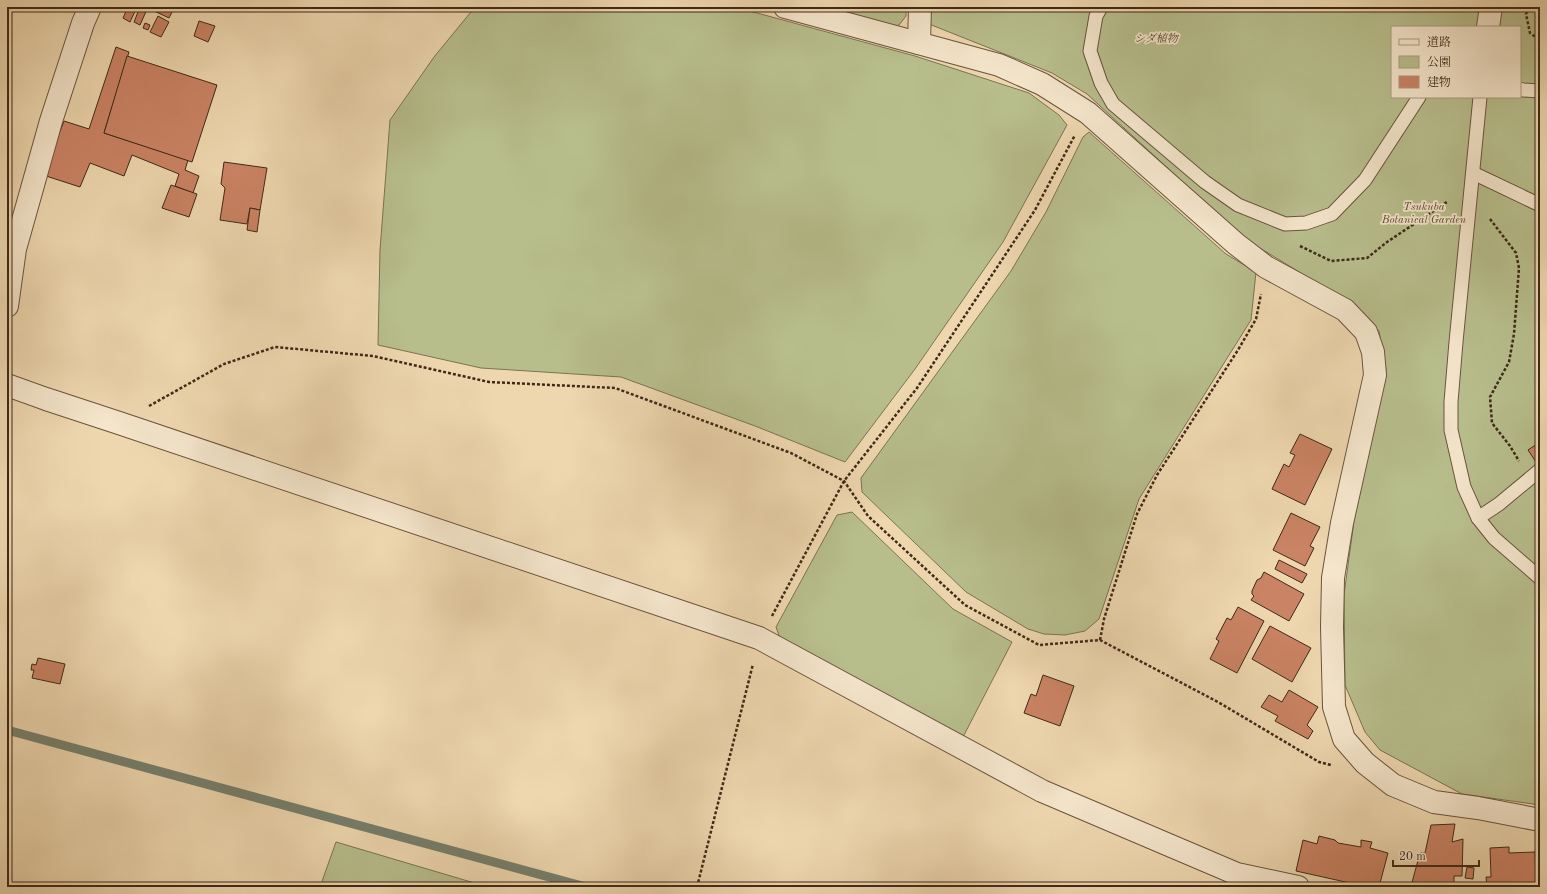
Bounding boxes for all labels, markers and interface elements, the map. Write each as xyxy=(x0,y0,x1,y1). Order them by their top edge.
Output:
legend xyxy=(1391,26,1521,98)
park label: シダ植物 xyxy=(1134,32,1180,45)
text: 道路 xyxy=(1427,35,1451,49)
text: 公園 xyxy=(1427,56,1451,69)
text: 建物 xyxy=(1427,75,1451,89)
park label: Tsukuba Botanical Garden xyxy=(1381,202,1467,226)
scale bar xyxy=(1393,842,1479,868)
text: 20 m xyxy=(1399,851,1426,863)

